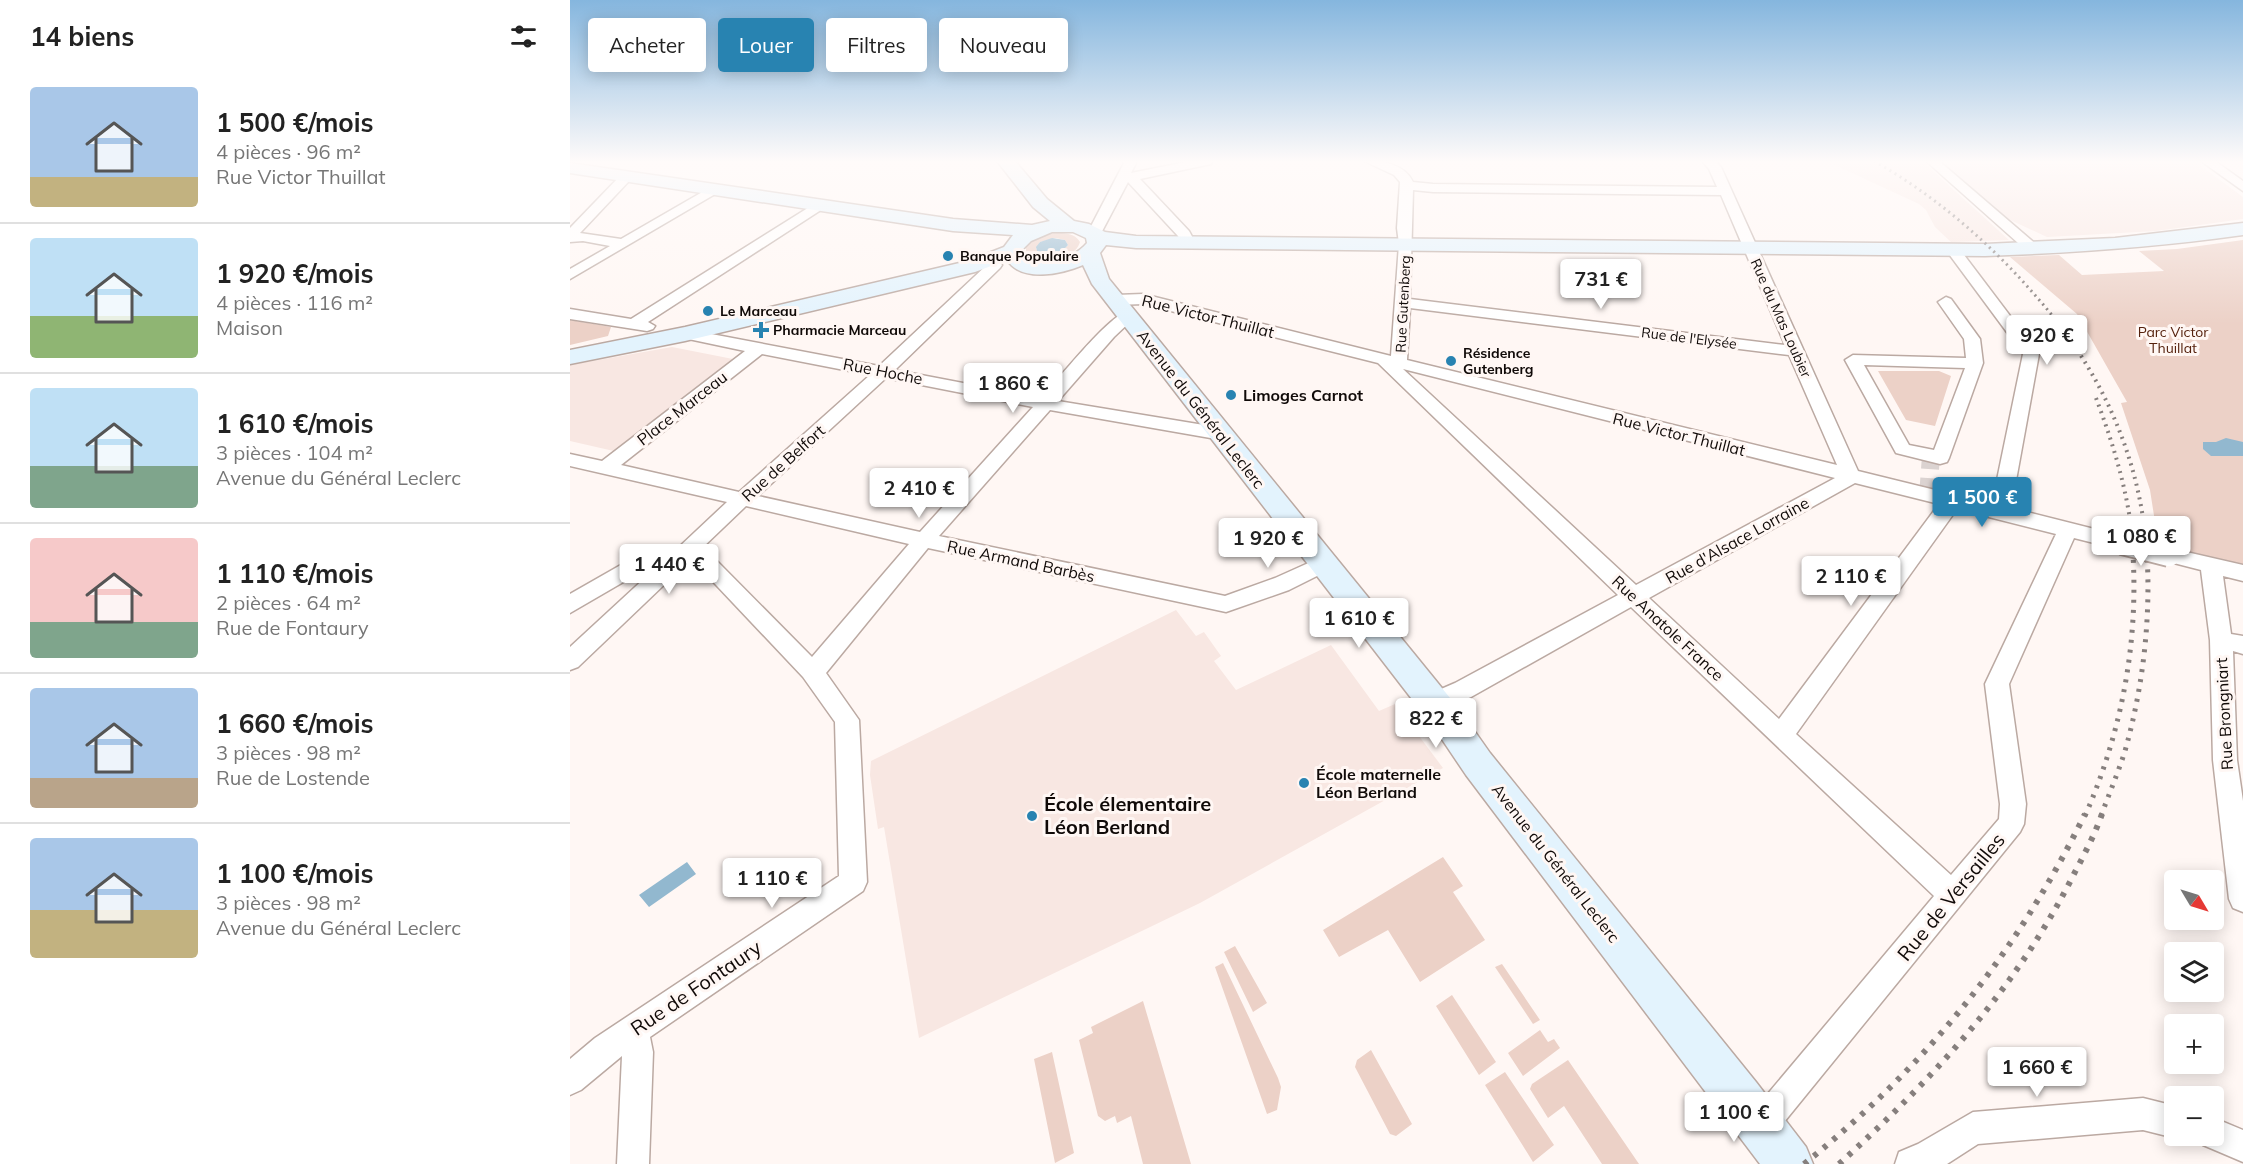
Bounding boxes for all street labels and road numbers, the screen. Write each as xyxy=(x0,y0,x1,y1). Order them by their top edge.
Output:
street label: Rue Gutenberg xyxy=(1391,255,1415,353)
street label: Rue du Mas Loubier xyxy=(1747,256,1816,381)
street label: Rue Victor Thuillat xyxy=(1140,290,1277,342)
street label: Rue de l'Elysée xyxy=(1640,323,1738,353)
street label: Avenue du Général Leclerc xyxy=(1133,326,1269,492)
street label: Rue Hoche xyxy=(842,353,924,389)
street label: Place Marceau xyxy=(633,367,731,449)
street label: Rue Victor Thuillat xyxy=(1611,408,1748,460)
street label: Rue de Belfort xyxy=(737,420,829,506)
street label: Rue d'Alsace Lorraine xyxy=(1662,492,1812,588)
street label: Rue Armand Barbès xyxy=(946,536,1097,586)
street label: Rue Anatole France xyxy=(1608,571,1728,685)
street label: Rue Brongniart xyxy=(2211,657,2237,771)
street label: Avenue du Général Leclerc xyxy=(1488,780,1624,946)
street label: Rue de Versailles xyxy=(1891,828,2010,966)
street label: Rue de Fontaury xyxy=(625,934,766,1041)

